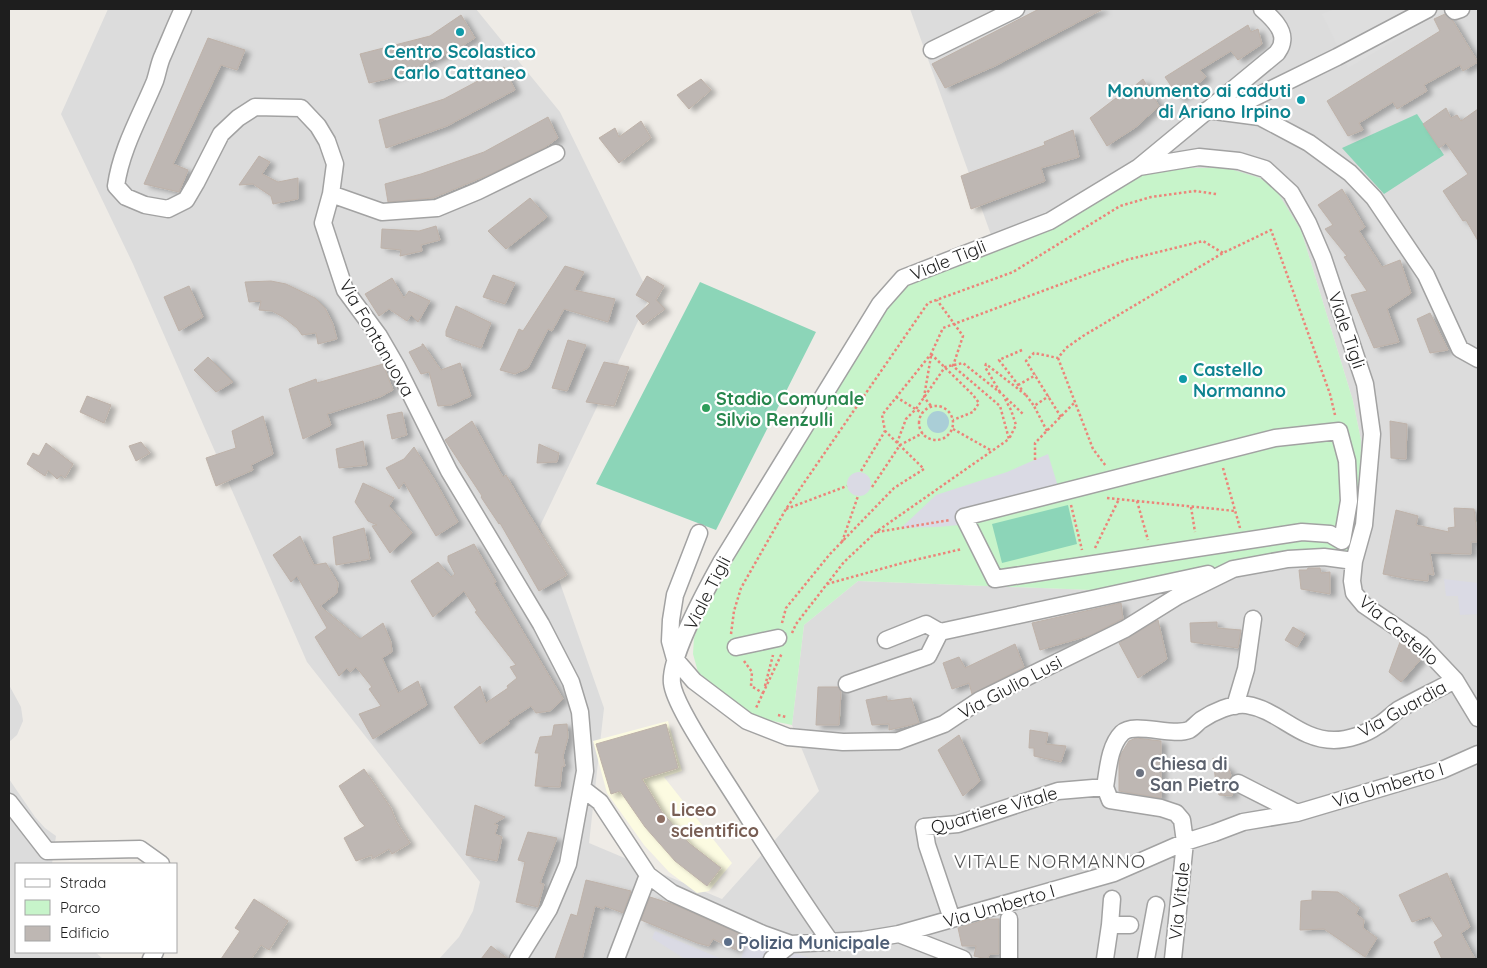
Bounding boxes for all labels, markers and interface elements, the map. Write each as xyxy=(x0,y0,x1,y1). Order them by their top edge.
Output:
marker: Centro Scolastico Carlo Cattaneo xyxy=(454,26,466,38)
place label: Centro Scolastico Carlo Cattaneo xyxy=(384,40,536,84)
place label: Monumento ai caduti di Ariano Irpino xyxy=(1107,79,1291,123)
marker: Monumento ai caduti di Ariano Irpino xyxy=(1295,94,1307,106)
street label: Viale Tigli xyxy=(907,234,989,286)
street label: Via Fontanuova xyxy=(334,275,420,401)
street label: Viale Tigli xyxy=(1323,289,1371,371)
place label: Castello Normanno xyxy=(1193,358,1286,402)
marker: Castello Normanno xyxy=(1177,373,1189,385)
place label: Stadio Comunale Silvio Renzulli xyxy=(716,387,864,431)
marker: Stadio Comunale Silvio Renzulli xyxy=(700,402,712,414)
street label: Viale Tigli xyxy=(679,552,735,634)
street label: Via Castello xyxy=(1354,590,1444,670)
street label: Via Giulio Lusi xyxy=(954,650,1066,724)
street label: Via Guardia xyxy=(1354,675,1450,743)
place label: Chiesa di San Pietro xyxy=(1150,752,1240,796)
street label: Via Umberto I xyxy=(1330,757,1446,813)
marker: Chiesa di San Pietro xyxy=(1134,767,1146,779)
street label: Quartiere Vitale xyxy=(928,781,1060,839)
place label: Liceo scientifico xyxy=(671,798,759,842)
marker: Liceo scientifico xyxy=(655,813,667,825)
district label: VITALE NORMANNO xyxy=(954,849,1146,873)
street label: Via Vitale xyxy=(1163,861,1195,941)
legend xyxy=(15,863,178,953)
text: Strada xyxy=(60,873,106,892)
street label: Via Umberto I xyxy=(940,879,1058,933)
text: Parco xyxy=(60,898,100,917)
text: Edificio xyxy=(60,923,109,942)
place label: Polizia Municipale xyxy=(738,931,890,954)
marker: Polizia Municipale xyxy=(722,936,734,948)

